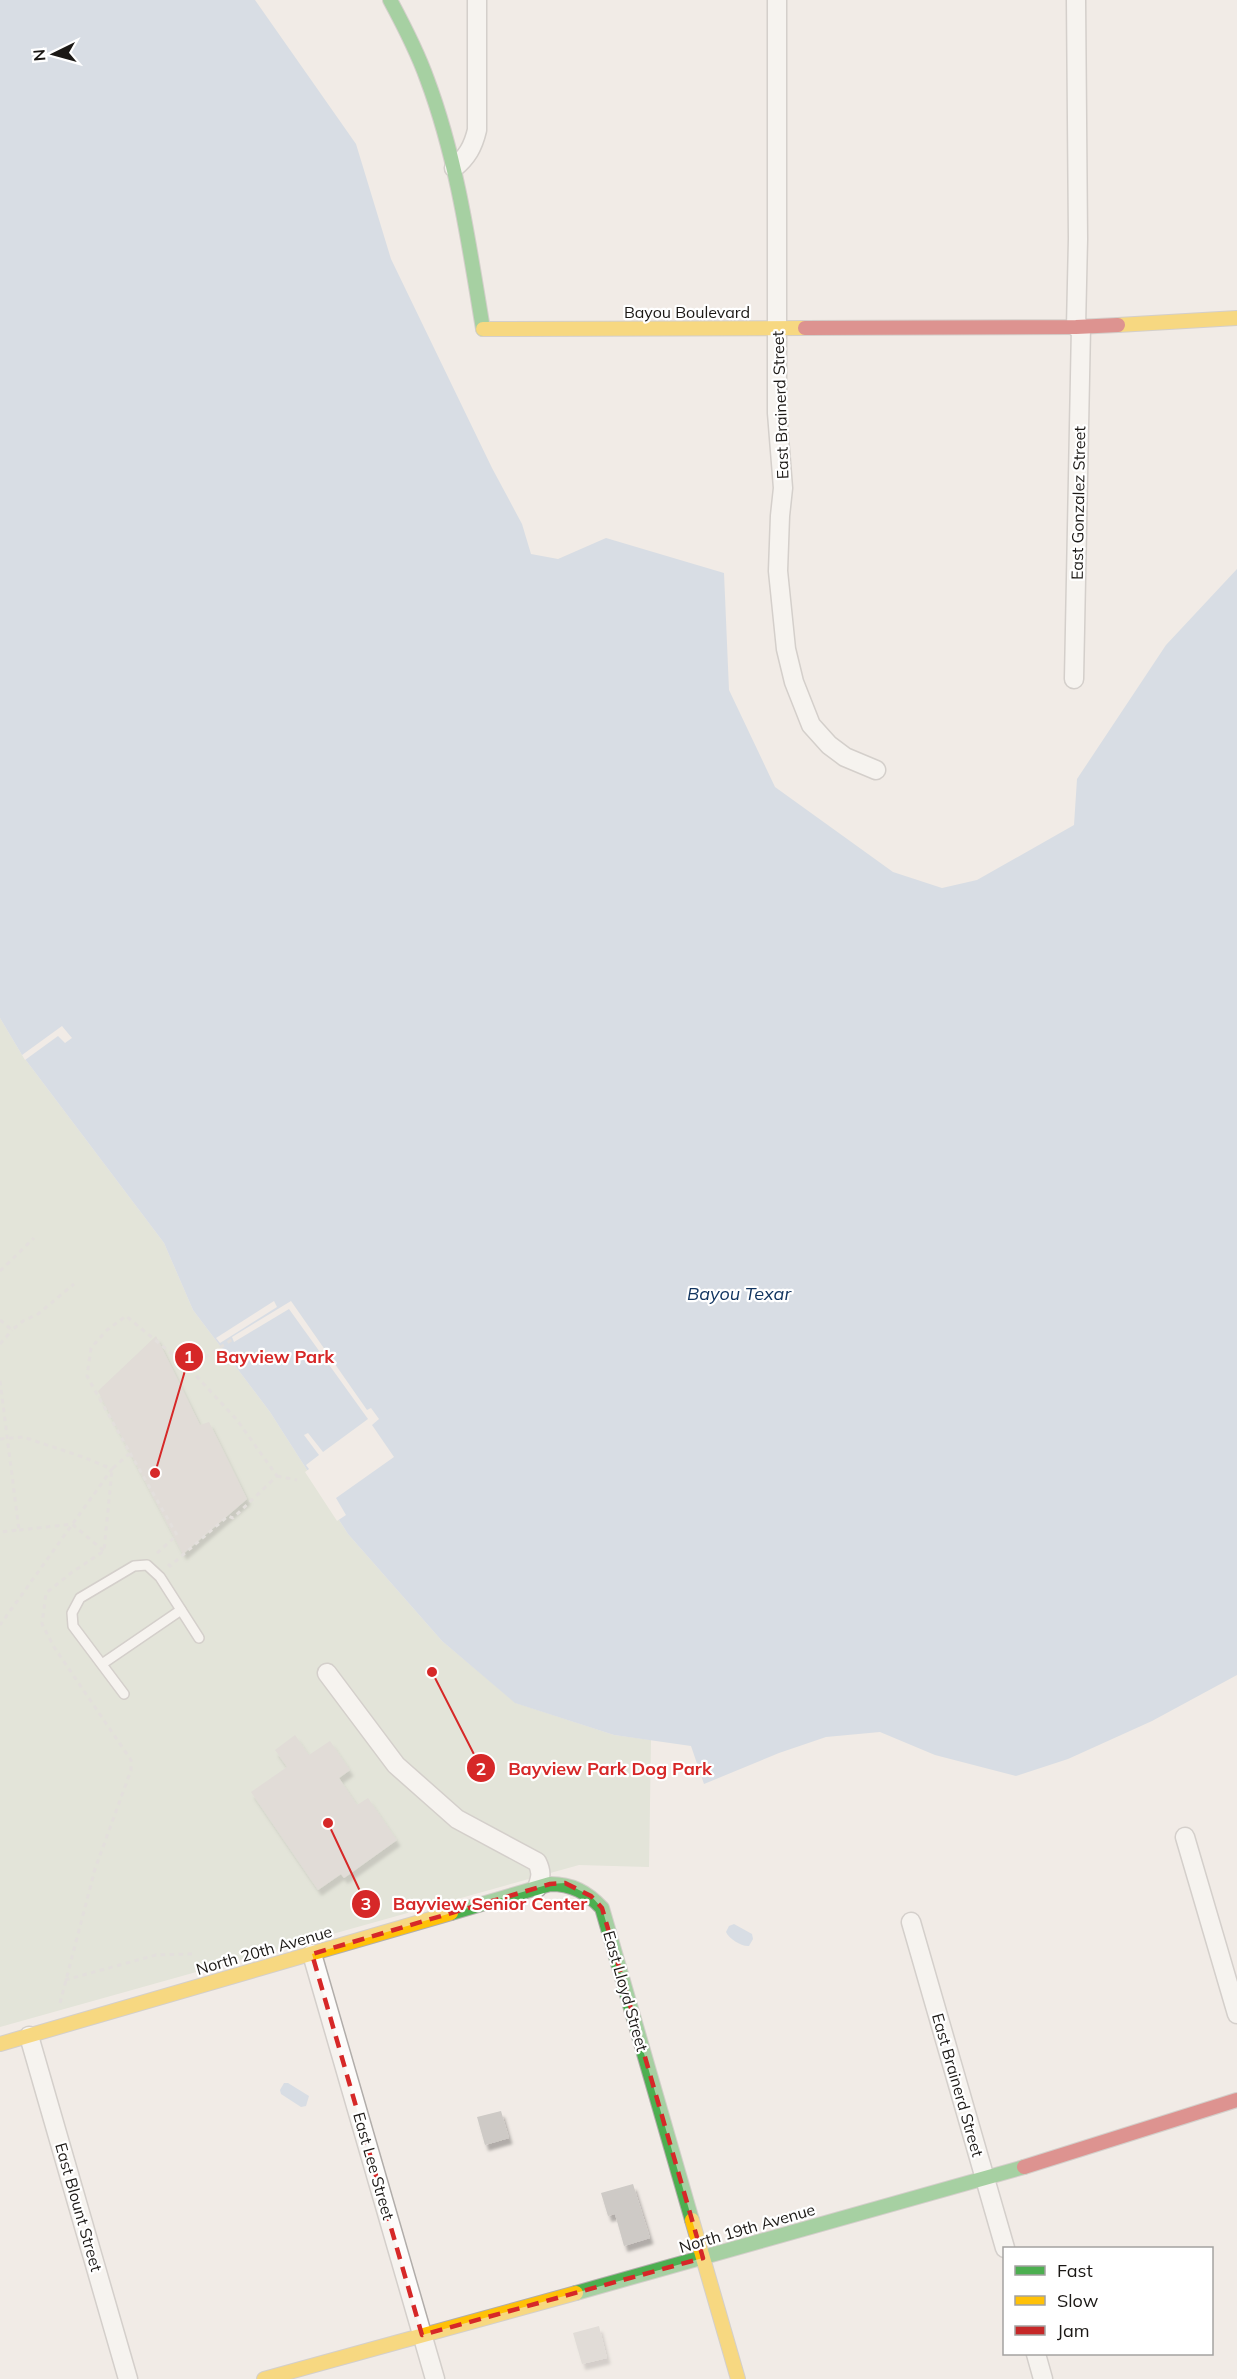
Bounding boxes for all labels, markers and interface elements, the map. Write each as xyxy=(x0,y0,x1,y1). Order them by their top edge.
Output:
north arrow xyxy=(24,24,84,84)
text: N xyxy=(29,48,50,62)
street label: Bayou Boulevard xyxy=(624,302,750,322)
street label: East Brainerd Street xyxy=(767,330,793,479)
street label: East Gonzalez Street xyxy=(1067,426,1089,580)
water label: Bayou Texar xyxy=(687,1282,792,1305)
callout: Bayview Park xyxy=(174,1339,347,1375)
text: 1 xyxy=(184,1345,194,1368)
text: Bayview Park xyxy=(216,1345,335,1368)
callout: Bayview Park Dog Park xyxy=(466,1750,724,1786)
text: 2 xyxy=(476,1757,486,1780)
text: Bayview Park Dog Park xyxy=(508,1757,713,1780)
callout: Bayview Senior Center xyxy=(351,1886,600,1922)
text: 3 xyxy=(361,1892,371,1915)
text: Bayview Senior Center xyxy=(393,1892,588,1915)
street label: North 20th Avenue xyxy=(194,1921,334,1979)
street label: East Lloyd Street xyxy=(599,1928,653,2054)
street label: East Brainerd Street xyxy=(928,2011,988,2159)
street label: East Lee Street xyxy=(349,2110,399,2222)
street label: East Blount Street xyxy=(51,2140,107,2274)
street label: North 19th Avenue xyxy=(677,2199,817,2257)
legend xyxy=(1003,2247,1213,2355)
text: Fast xyxy=(1057,2259,1093,2282)
text: Slow xyxy=(1057,2289,1099,2312)
text: Jam xyxy=(1057,2319,1090,2342)

